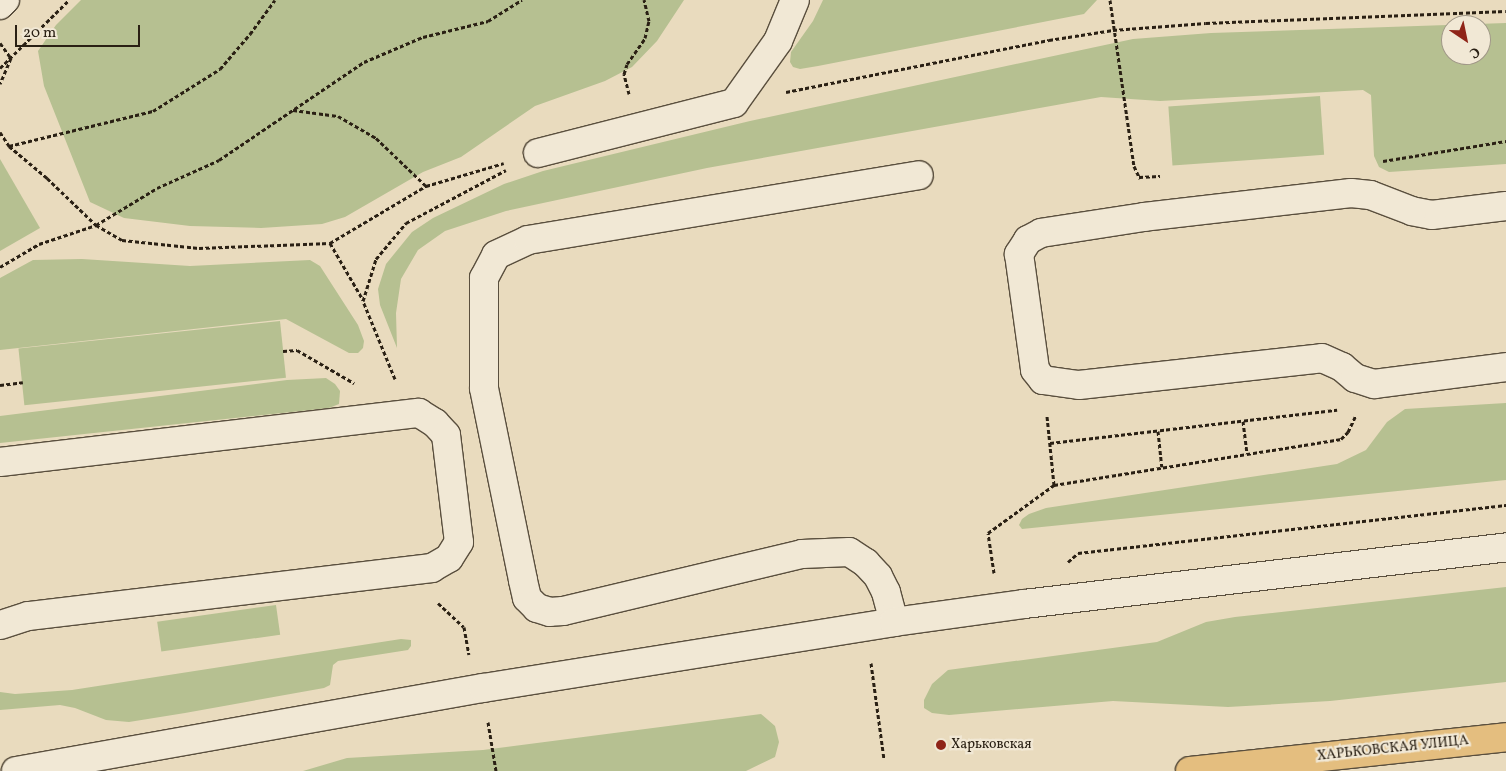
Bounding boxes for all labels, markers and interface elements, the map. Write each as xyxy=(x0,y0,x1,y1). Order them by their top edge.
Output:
scale bar xyxy=(18,15,142,47)
north arrow xyxy=(1441,15,1491,65)
text: 20 m xyxy=(23,23,56,44)
text: С xyxy=(1465,42,1483,62)
street label: ХАРЬКОВСКАЯ УЛИЦА xyxy=(1316,733,1470,765)
place label: Харьковская xyxy=(951,737,1031,753)
marker: Харьковская xyxy=(935,739,947,751)

